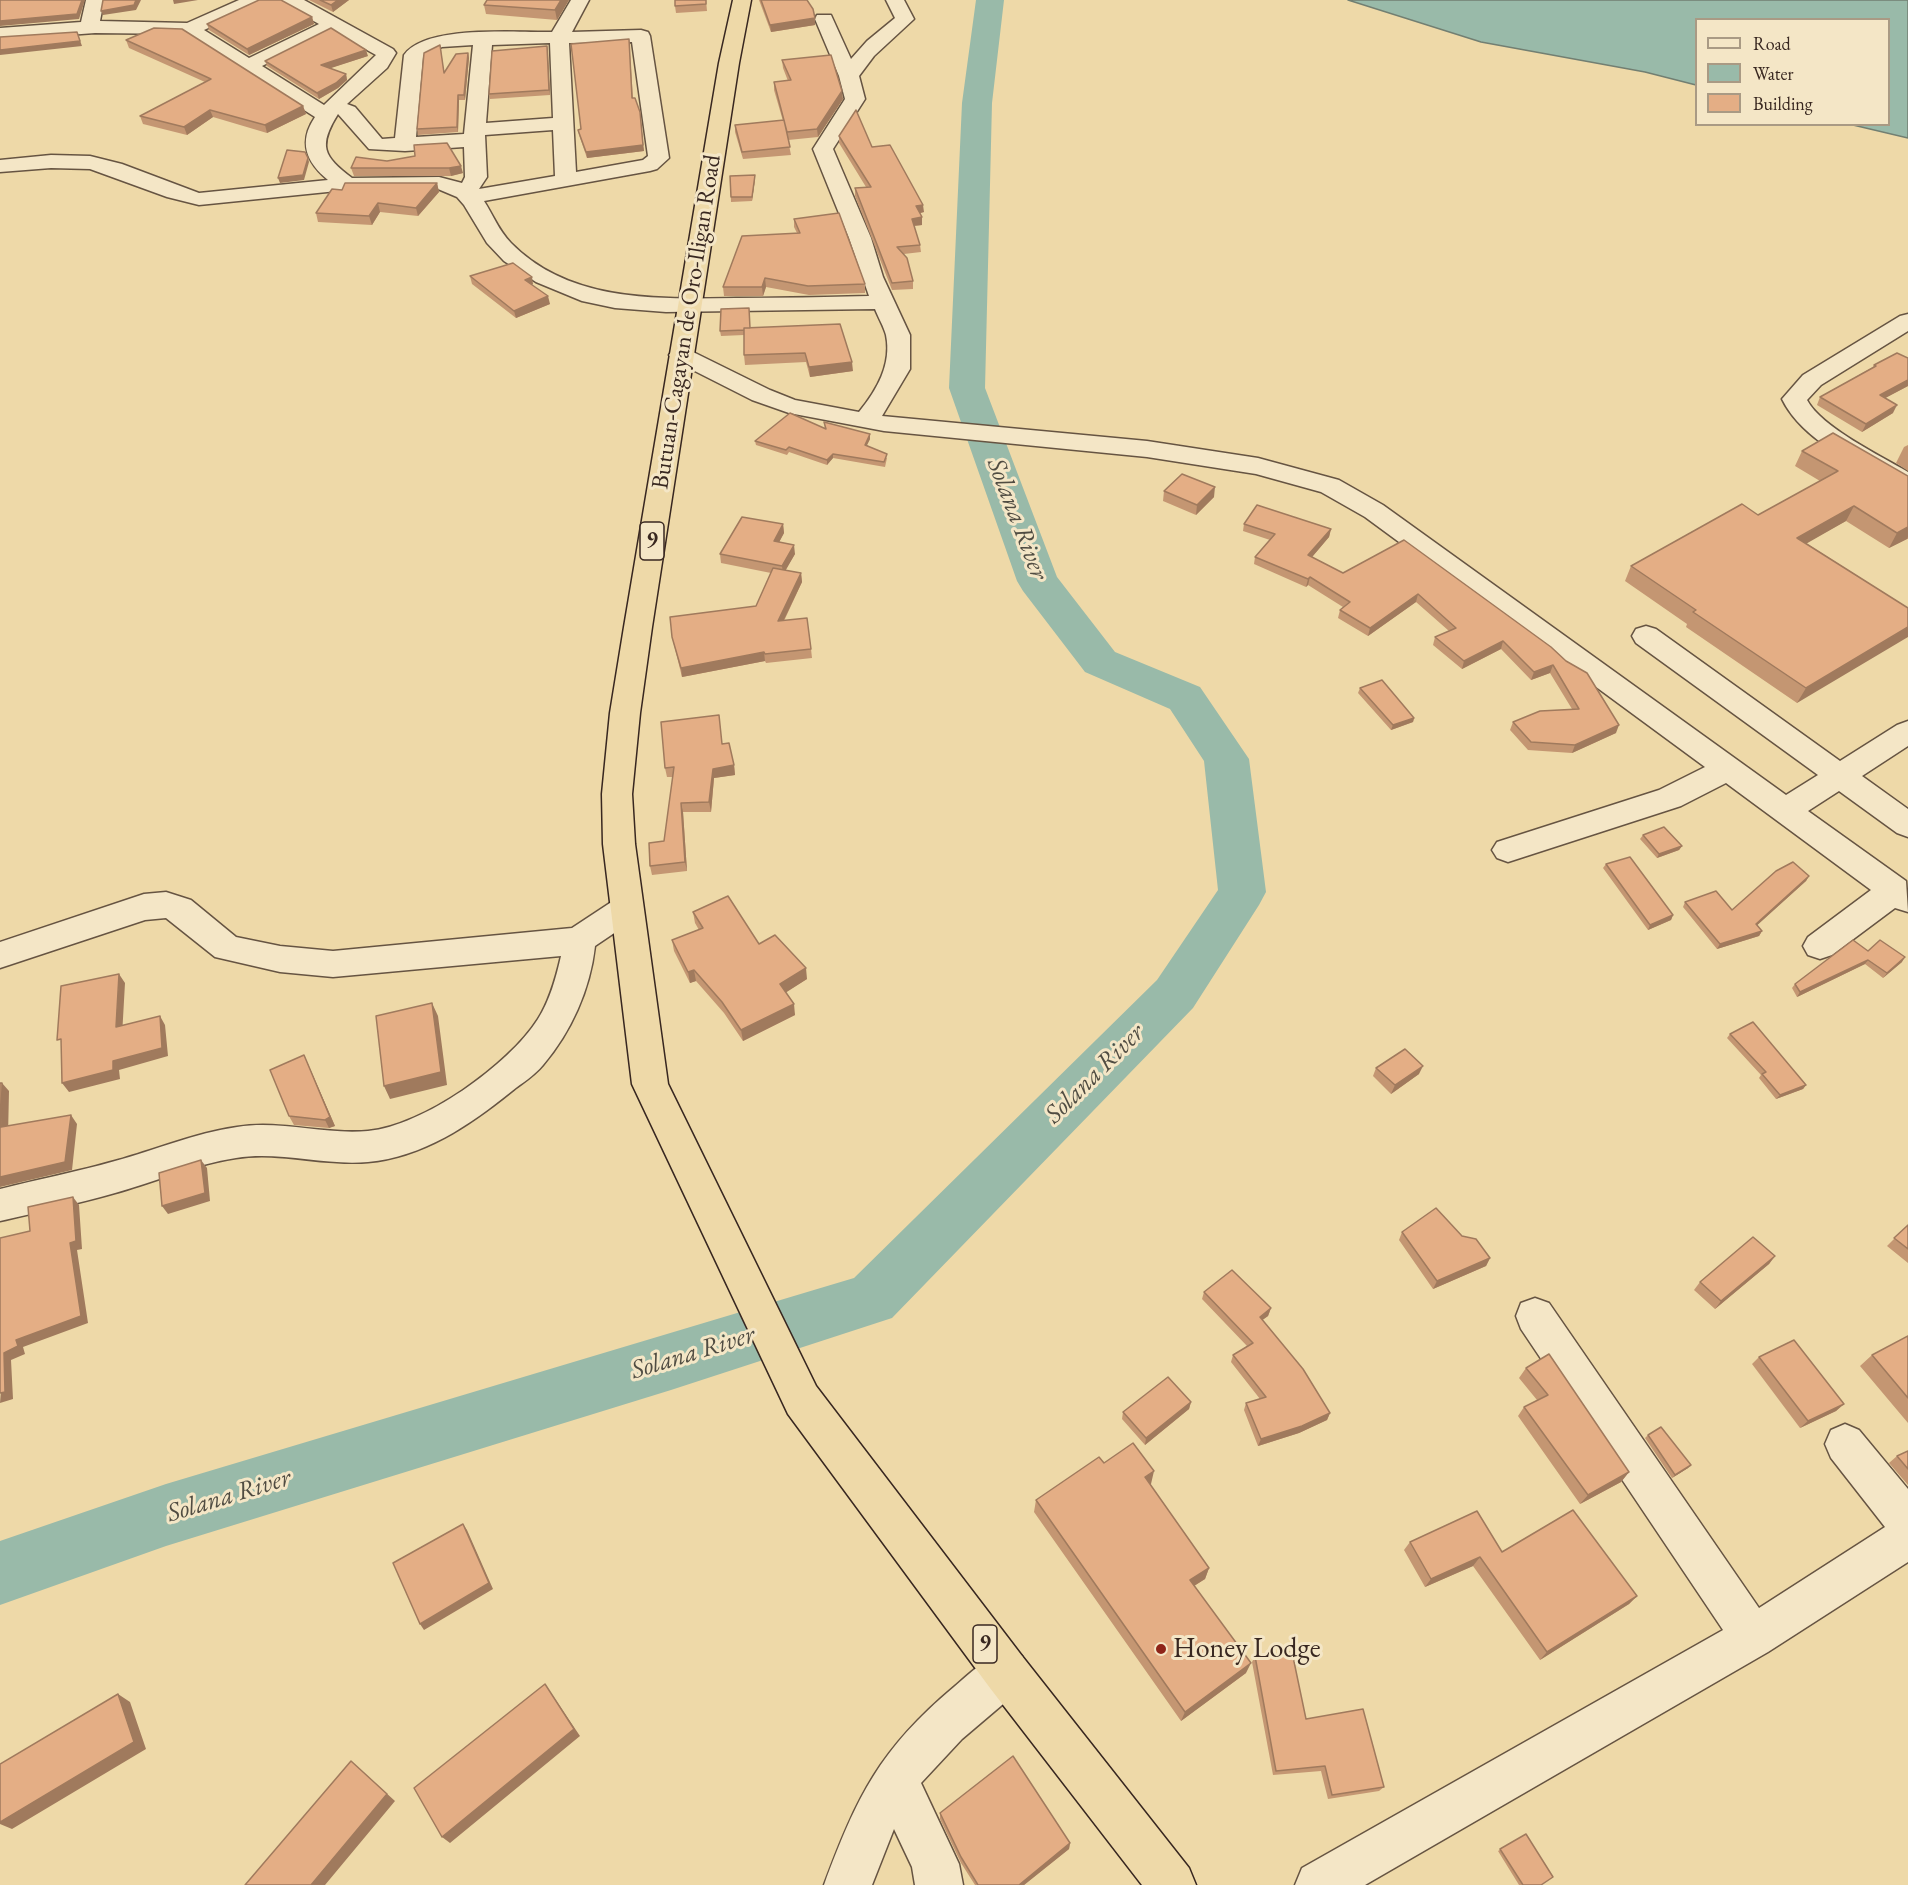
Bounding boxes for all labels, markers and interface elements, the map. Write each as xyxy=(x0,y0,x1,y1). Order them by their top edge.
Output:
legend xyxy=(1695,18,1890,126)
text: Road xyxy=(1753,32,1791,55)
text: Water xyxy=(1753,62,1794,85)
text: Building xyxy=(1753,92,1813,115)
street label: Butuan-Cagayan de Oro-Iligan Road xyxy=(646,153,728,491)
water label: Solana River xyxy=(980,454,1054,584)
road number: 9 xyxy=(640,522,664,560)
water label: Solana River xyxy=(1039,1018,1151,1130)
water label: Solana River xyxy=(627,1319,759,1387)
water label: Solana River xyxy=(163,1462,295,1530)
road number: 9 xyxy=(973,1625,997,1663)
place label: Honey Lodge xyxy=(1173,1632,1321,1666)
marker: Honey Lodge xyxy=(1154,1642,1168,1656)

